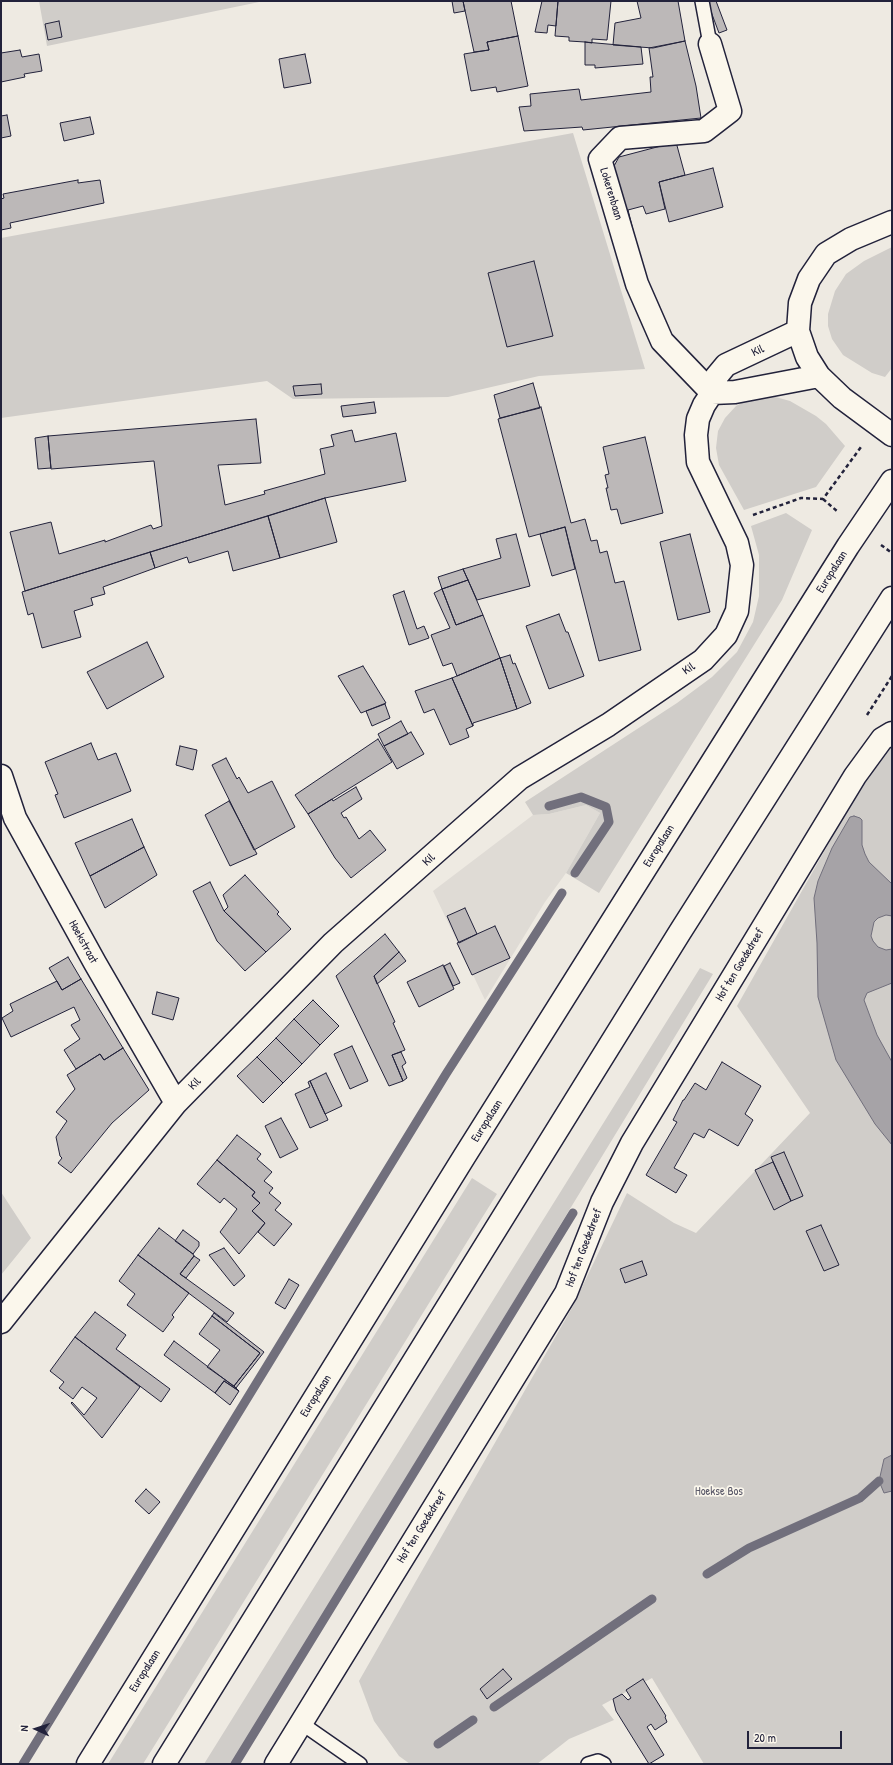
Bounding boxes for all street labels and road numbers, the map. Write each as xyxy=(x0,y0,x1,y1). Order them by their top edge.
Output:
street label: Lokerenbaan xyxy=(596,166,626,222)
street label: Kil xyxy=(749,342,767,360)
street label: Europalaan xyxy=(813,548,851,596)
street label: Kil xyxy=(680,660,698,678)
street label: Europalaan xyxy=(640,822,678,870)
street label: Kil xyxy=(420,851,438,869)
street label: Hoekstraat xyxy=(65,918,101,966)
street label: Hof ten Goededreef xyxy=(713,926,767,1004)
street label: Kil xyxy=(186,1075,204,1093)
street label: Europalaan xyxy=(468,1097,506,1145)
street label: Hof ten Goededreef xyxy=(562,1207,606,1289)
street label: Europalaan xyxy=(297,1372,335,1420)
street label: Hof ten Goededreef xyxy=(394,1488,450,1566)
street label: Europalaan xyxy=(126,1647,164,1695)

